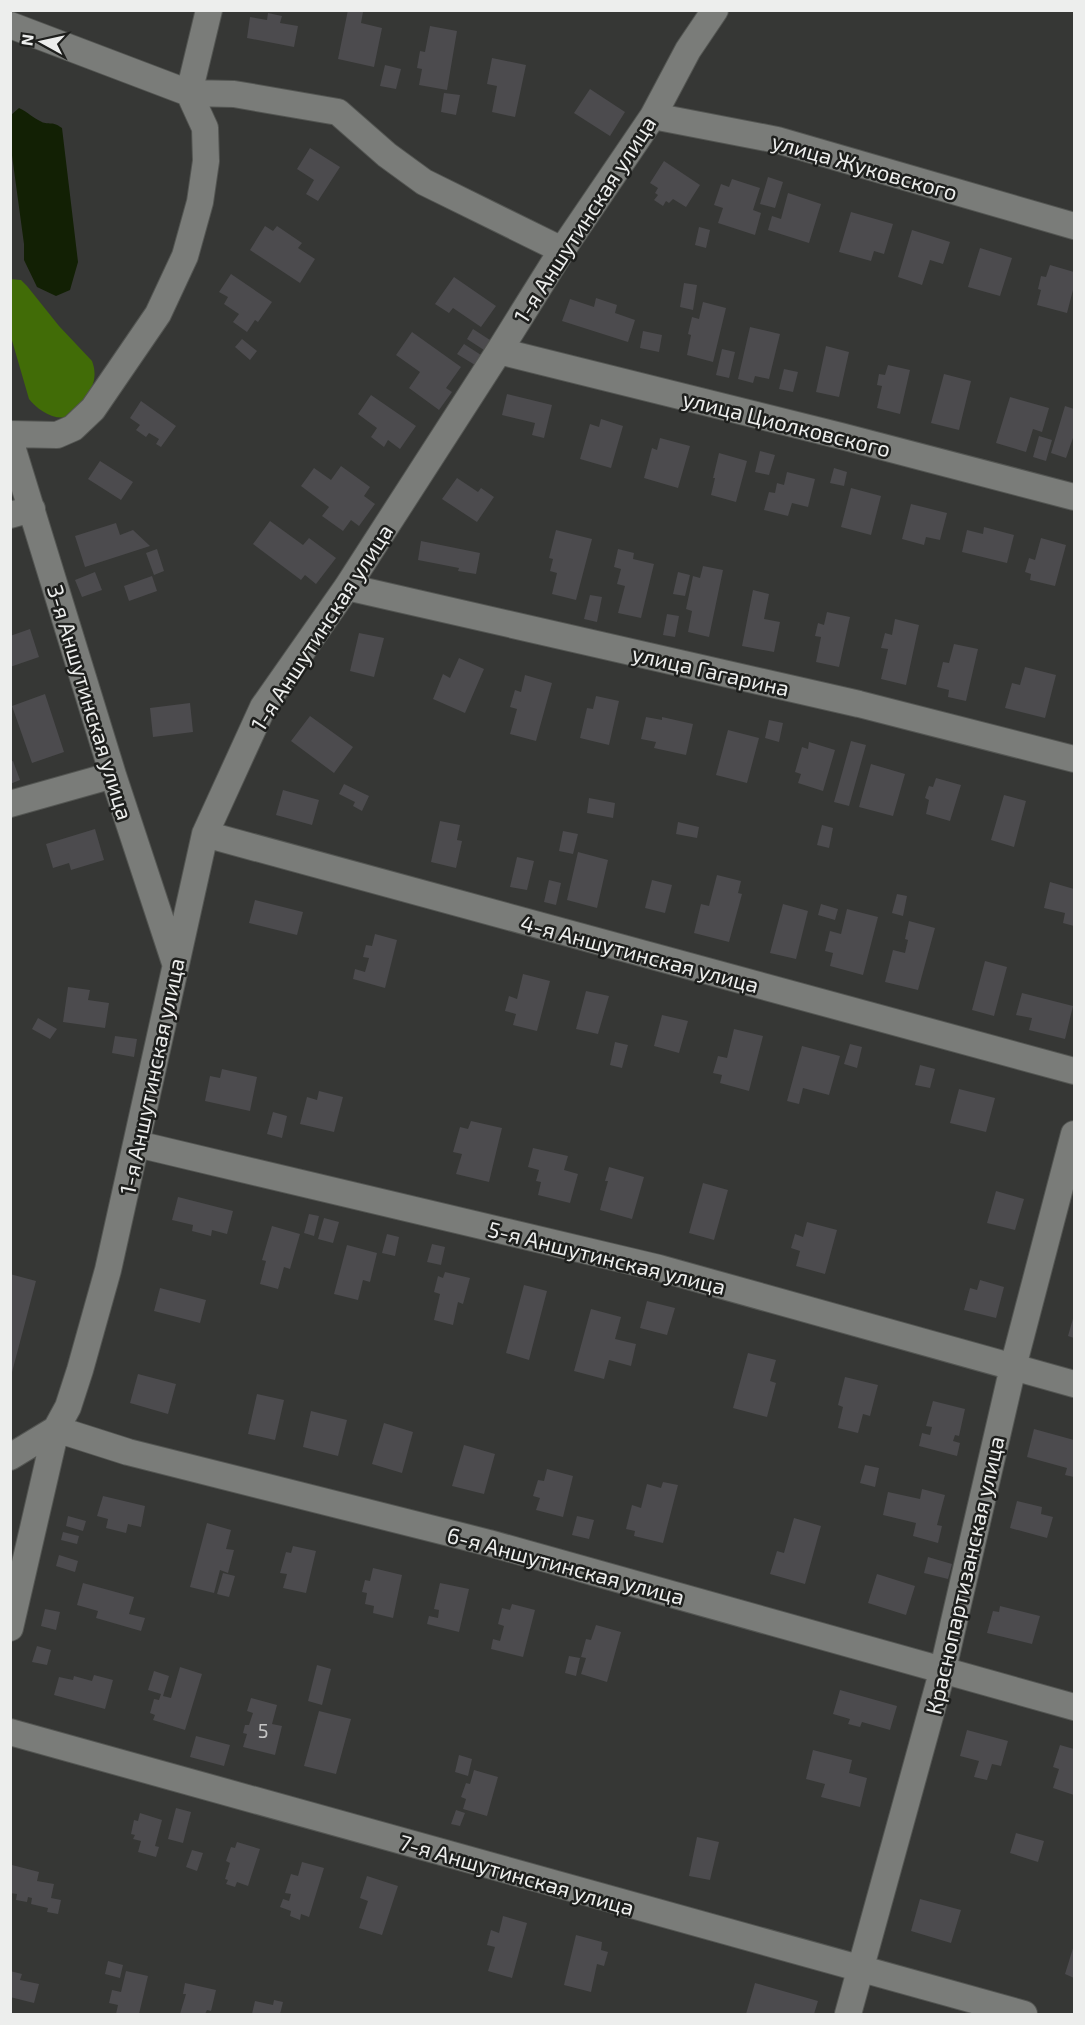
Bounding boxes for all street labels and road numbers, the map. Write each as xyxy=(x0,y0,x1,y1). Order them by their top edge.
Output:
street label: 1-я Аншутинская улица xyxy=(507,111,661,328)
street label: улица Жуковского xyxy=(769,127,961,206)
street label: улица Циолковского xyxy=(680,385,894,462)
street label: 1-я Аншутинская улица xyxy=(244,519,398,736)
street label: 3-я Аншутинская улица xyxy=(42,581,139,823)
street label: улица Гагарина xyxy=(630,639,792,702)
street label: 4-я Аншутинская улица xyxy=(518,909,762,998)
street label: 1-я Аншутинская улица xyxy=(113,955,190,1197)
street label: 5-я Аншутинская улица xyxy=(485,1215,729,1300)
street label: Краснопартизанская улица xyxy=(919,1433,1010,1717)
street label: 6-я Аншутинская улица xyxy=(444,1521,688,1610)
street label: 7-я Аншутинская улица xyxy=(396,1828,637,1921)

